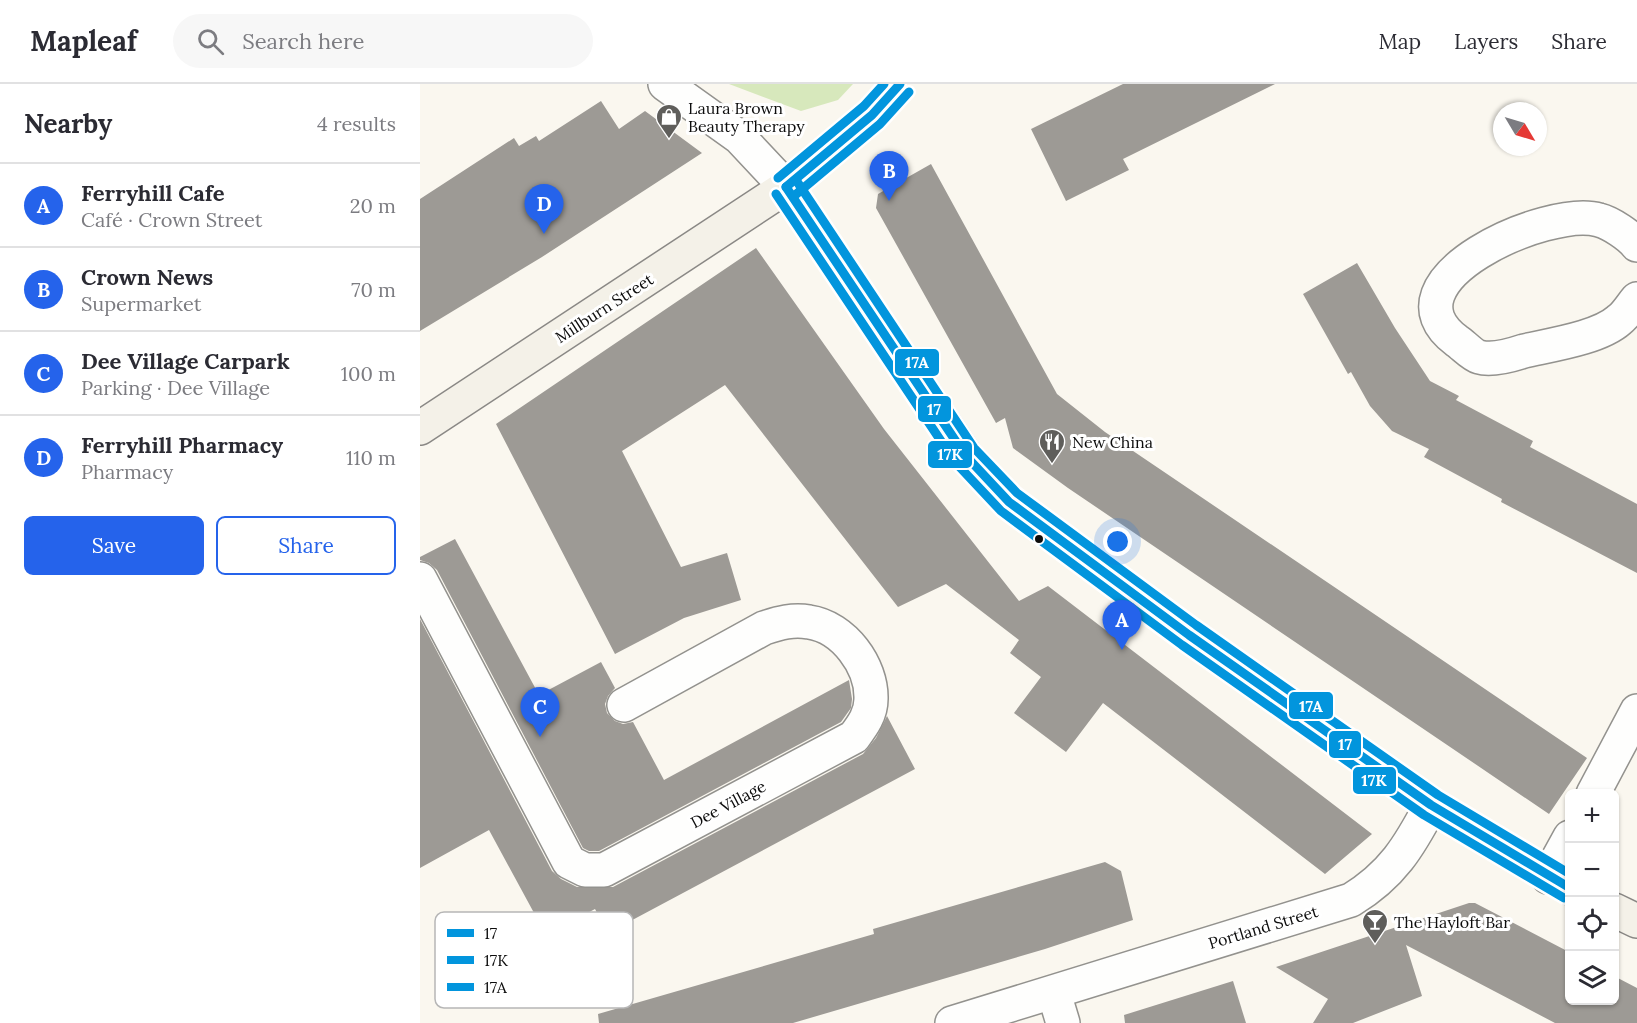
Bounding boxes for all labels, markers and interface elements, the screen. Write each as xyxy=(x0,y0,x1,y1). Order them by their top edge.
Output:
search box xyxy=(173,14,593,68)
text: Mapleaf xyxy=(30,23,137,59)
icon: search xyxy=(194,25,227,58)
text: Search here xyxy=(242,27,364,55)
text: Map xyxy=(1378,28,1421,55)
text: Layers xyxy=(1454,28,1518,55)
text: Share xyxy=(1551,28,1607,55)
place label: Laura Brown Beauty Therapy xyxy=(688,98,805,136)
shop icon: Laura Brown Beauty Therapy xyxy=(654,102,684,140)
north arrow xyxy=(1493,102,1547,156)
text: Nearby xyxy=(24,107,112,140)
text: 4 results xyxy=(317,111,396,136)
pin: B xyxy=(870,152,908,201)
text: Ferryhill Cafe xyxy=(81,179,225,207)
pin: D xyxy=(524,184,564,234)
text: A xyxy=(37,193,50,218)
text: 20 m xyxy=(350,193,396,218)
text: Café · Crown Street xyxy=(81,207,262,232)
text: Crown News xyxy=(81,263,213,291)
street label: Millburn Street xyxy=(551,268,657,347)
text: B xyxy=(37,277,50,302)
text: 70 m xyxy=(351,277,396,302)
text: Supermarket xyxy=(81,291,201,316)
text: Dee Village Carpark xyxy=(81,347,290,375)
line badge: 17A xyxy=(894,348,940,377)
text: 17A xyxy=(905,352,929,372)
text: C xyxy=(37,361,50,386)
text: 100 m xyxy=(341,361,396,386)
text: Parking · Dee Village xyxy=(81,375,270,400)
line badge: 17 xyxy=(917,395,952,423)
text: 17 xyxy=(927,399,941,419)
restaurant icon: New China xyxy=(1037,427,1067,465)
text: Ferryhill Pharmacy xyxy=(81,431,283,459)
place label: New China xyxy=(1072,432,1153,452)
line badge: 17K xyxy=(927,440,973,469)
text: 17K xyxy=(937,444,963,464)
text: D xyxy=(36,445,51,470)
text: 110 m xyxy=(346,445,396,470)
text: Pharmacy xyxy=(81,459,173,484)
button: Save xyxy=(24,516,204,575)
button: Share xyxy=(216,516,396,575)
your location xyxy=(1103,527,1132,556)
unlabelled marker xyxy=(1033,533,1045,545)
pin: A xyxy=(1102,600,1142,650)
pin: C xyxy=(520,688,560,737)
line badge: 17A xyxy=(1288,691,1334,720)
text: 17A xyxy=(1299,696,1323,716)
line badge: 17 xyxy=(1328,730,1362,759)
text: 17 xyxy=(1338,734,1352,754)
line badge: 17K xyxy=(1352,766,1397,795)
text: 17K xyxy=(1361,770,1387,790)
street label: Dee Village xyxy=(687,776,769,832)
map controls xyxy=(1565,789,1619,1005)
button: + xyxy=(1565,789,1619,843)
button: − xyxy=(1565,843,1619,897)
button: locate xyxy=(1565,897,1619,951)
street label: Portland Street xyxy=(1206,901,1321,953)
bar icon: The Hayloft Bar xyxy=(1360,907,1390,945)
legend xyxy=(435,912,633,1008)
place label: The Hayloft Bar xyxy=(1394,912,1510,932)
text: 17 xyxy=(484,923,498,943)
text: 17K xyxy=(484,950,508,970)
button: layers xyxy=(1565,951,1619,1005)
text: 17A xyxy=(484,977,508,997)

